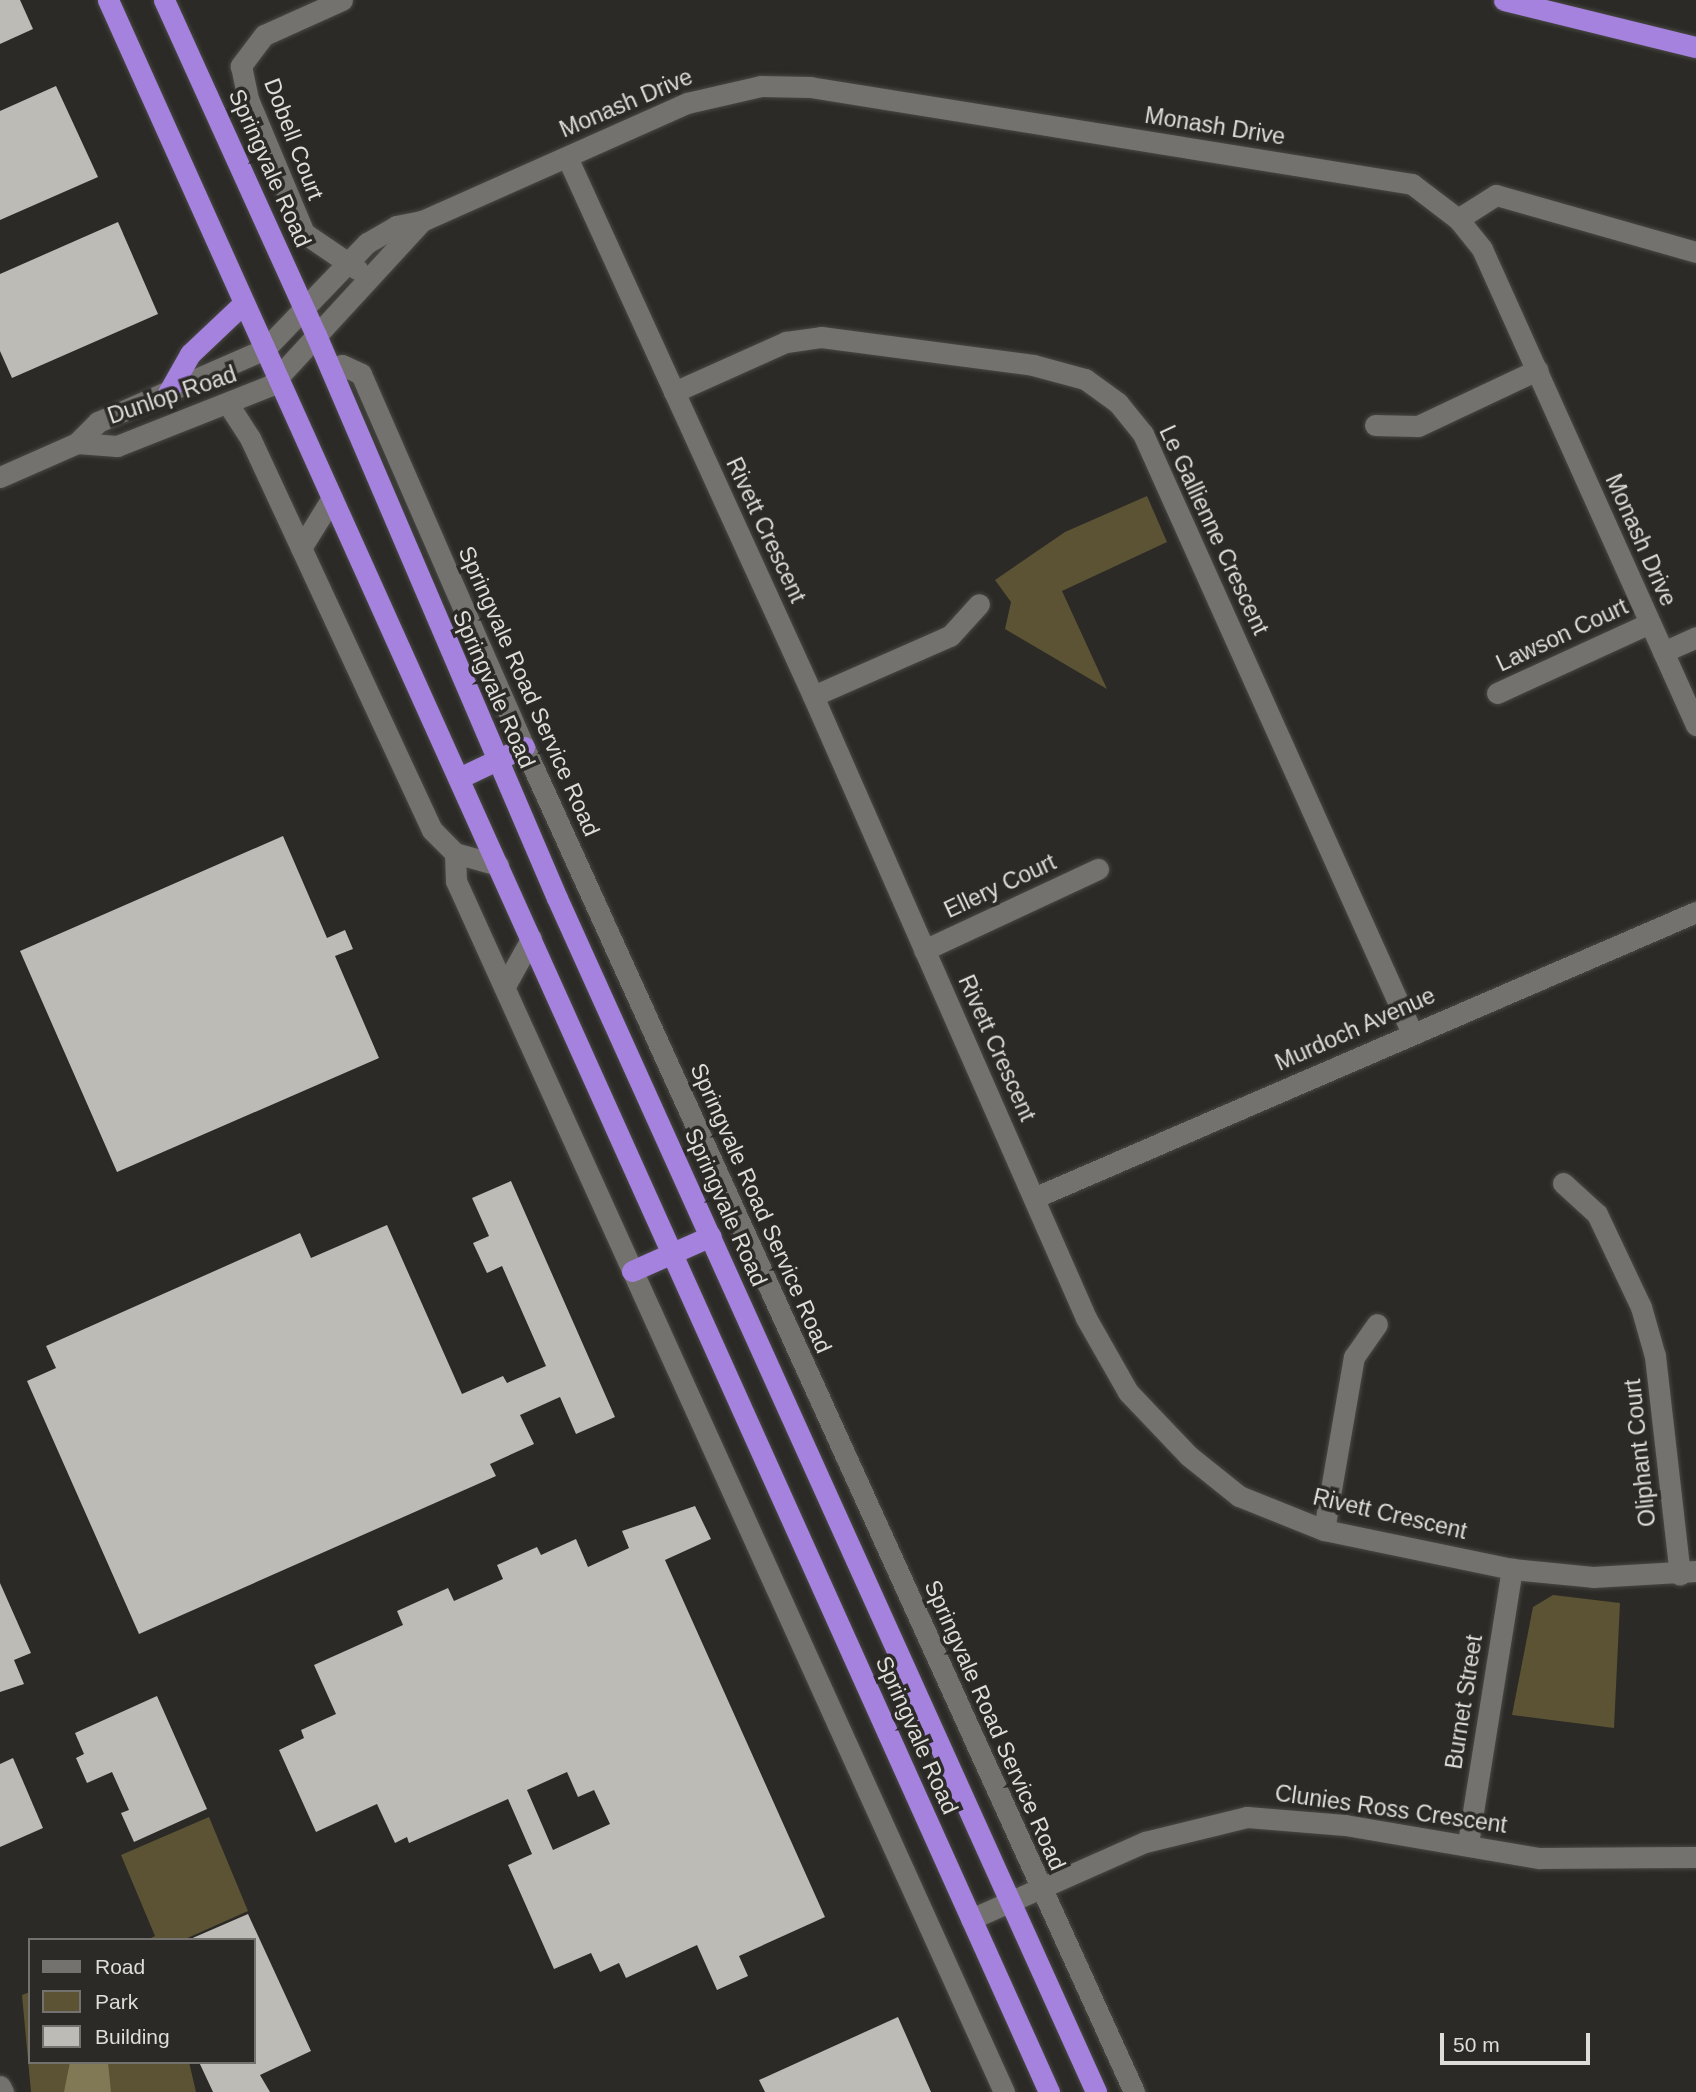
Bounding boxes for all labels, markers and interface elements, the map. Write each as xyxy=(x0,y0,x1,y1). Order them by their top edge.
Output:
street label: Monash Drive xyxy=(555,63,697,143)
street label: Dobell Court xyxy=(258,74,330,204)
street label: Springvale Road xyxy=(223,85,317,251)
street label: Monash Drive xyxy=(1143,101,1287,151)
street label: Dunlop Road xyxy=(104,360,240,430)
street label: Le Gallienne Crescent xyxy=(1153,421,1275,639)
street label: Rivett Crescent xyxy=(720,453,812,607)
street label: Monash Drive xyxy=(1600,470,1682,610)
street label: Springvale Road Service Road xyxy=(452,542,606,840)
street label: Lawson Court xyxy=(1492,593,1632,677)
street label: Springvale Road xyxy=(447,606,541,772)
street label: Ellery Court xyxy=(940,848,1060,924)
street label: Rivett Crescent xyxy=(952,971,1042,1125)
street label: Murdoch Avenue xyxy=(1270,981,1440,1077)
street label: Springvale Road Service Road xyxy=(684,1059,838,1357)
street label: Springvale Road xyxy=(679,1124,773,1290)
street label: Oliphant Court xyxy=(1619,1378,1661,1528)
street label: Rivett Crescent xyxy=(1310,1483,1470,1545)
street label: Springvale Road Service Road xyxy=(918,1576,1072,1874)
street label: Burnet Street xyxy=(1440,1633,1488,1771)
street label: Springvale Road xyxy=(870,1652,964,1818)
street label: Clunies Ross Crescent xyxy=(1273,1779,1509,1839)
legend xyxy=(28,1938,256,2064)
text: Road xyxy=(95,1955,145,1978)
text: Park xyxy=(95,1990,138,2013)
scale bar xyxy=(1444,2018,1594,2062)
text: Building xyxy=(95,2025,170,2048)
text: 50 m xyxy=(1453,2033,1500,2056)

